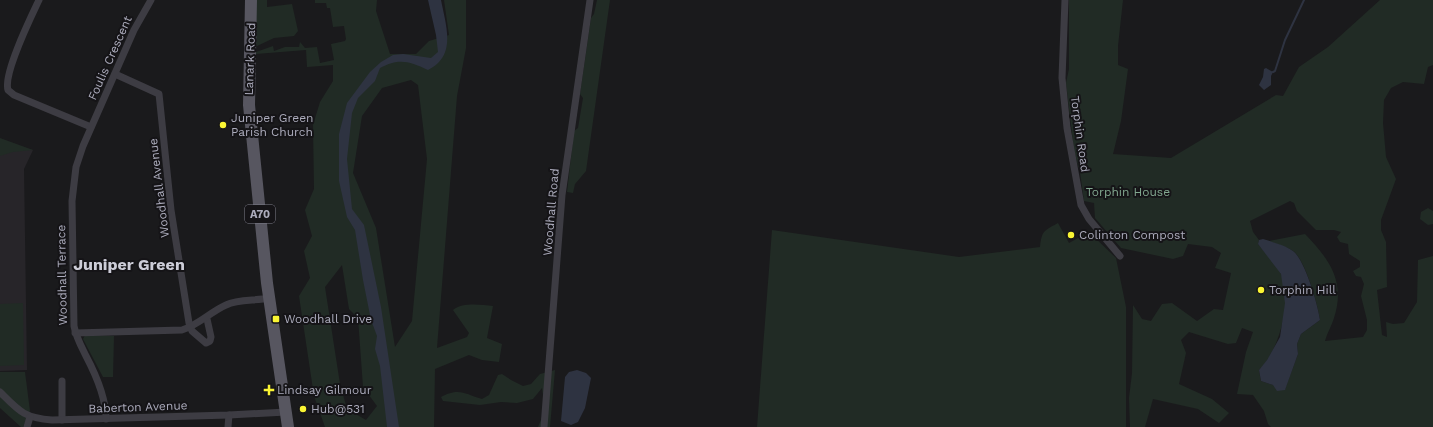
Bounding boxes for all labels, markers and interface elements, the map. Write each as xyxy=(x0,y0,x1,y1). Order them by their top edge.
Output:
street label: Foulis Crescent xyxy=(85,14,135,102)
street label: Lanark Road xyxy=(242,22,258,96)
street label: Torphin Road xyxy=(1068,95,1092,173)
place label: Juniper Green Parish Church xyxy=(231,111,314,139)
marker: Juniper Green Parish Church xyxy=(218,120,228,130)
street label: Woodhall Avenue xyxy=(146,137,172,239)
street label: Woodhall Road xyxy=(540,168,562,256)
park label: Torphin House xyxy=(1086,185,1170,199)
road number: A70 xyxy=(245,205,275,223)
street label: Woodhall Terrace xyxy=(54,224,70,326)
place label: Colinton Compost xyxy=(1079,228,1185,242)
marker: Colinton Compost xyxy=(1066,230,1076,240)
district label: Juniper Green xyxy=(73,255,185,274)
place label: Torphin Hill xyxy=(1269,283,1336,297)
marker: Torphin Hill xyxy=(1256,285,1266,295)
place label: Woodhall Drive xyxy=(284,312,372,326)
marker: Woodhall Drive xyxy=(271,314,281,324)
place label: Lindsay Gilmour xyxy=(277,383,372,397)
marker: Lindsay Gilmour xyxy=(264,385,274,395)
street label: Baberton Avenue xyxy=(88,398,188,416)
place label: Hub@531 xyxy=(311,402,365,416)
marker: Hub@531 xyxy=(298,404,308,414)

